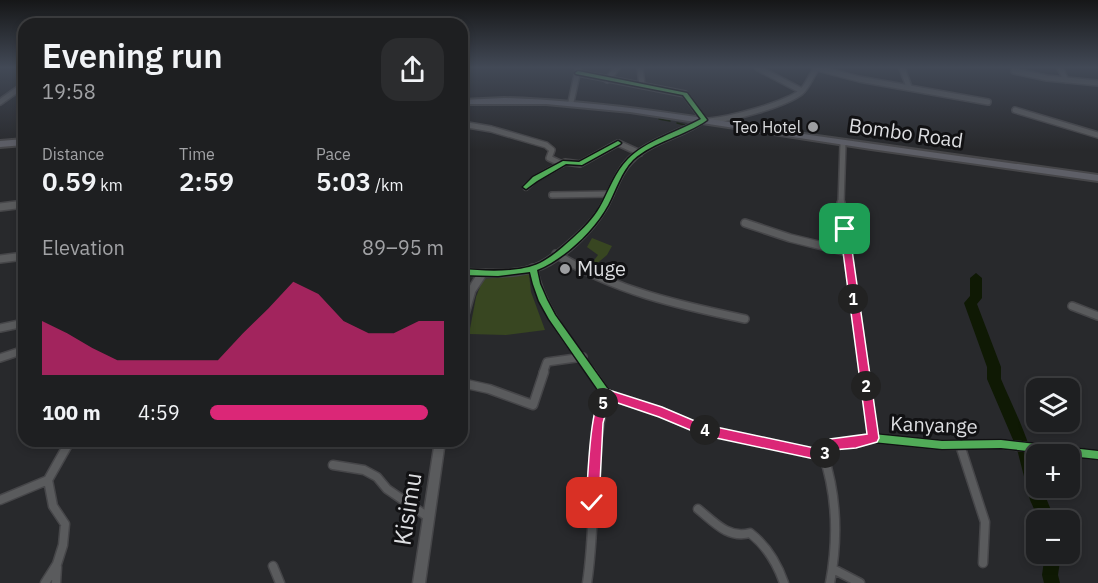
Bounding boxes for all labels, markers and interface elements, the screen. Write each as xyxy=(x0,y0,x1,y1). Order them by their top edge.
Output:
text: Evening run xyxy=(42,34,223,77)
button: share xyxy=(381,38,444,101)
text: 19:58 xyxy=(42,78,96,105)
street label: Bombo Road xyxy=(847,111,965,154)
place label: Teo Hotel xyxy=(732,117,801,137)
marker: Teo Hotel xyxy=(806,120,820,134)
text: Distance xyxy=(42,144,104,164)
text: Time xyxy=(179,144,215,164)
text: Pace xyxy=(316,144,351,164)
text: 0.59 xyxy=(42,164,97,198)
text: 2:59 xyxy=(179,164,234,198)
text: 5:03 xyxy=(316,164,371,198)
text: km xyxy=(97,175,123,195)
text: /km xyxy=(371,175,403,195)
pin xyxy=(819,203,870,254)
icon: arrive xyxy=(828,212,861,245)
text: Elevation xyxy=(42,234,125,261)
text: 89–95 m xyxy=(362,234,444,261)
place label: Muge xyxy=(577,255,626,282)
marker: Muge xyxy=(558,262,572,276)
pin: 1 xyxy=(838,284,868,314)
text: 1 xyxy=(848,289,858,309)
pin: 2 xyxy=(851,371,881,401)
text: 2 xyxy=(861,376,871,396)
map controls xyxy=(1026,378,1080,564)
button: layers xyxy=(1026,378,1080,432)
pin: 5 xyxy=(588,388,618,418)
text: 5 xyxy=(598,393,608,413)
text: 100 m xyxy=(42,399,101,426)
text: 4:59 xyxy=(138,399,180,426)
street label: Kanyange xyxy=(890,409,978,440)
pin: 4 xyxy=(690,415,720,445)
text: 4 xyxy=(700,420,710,440)
pin: 3 xyxy=(810,438,840,468)
text: 3 xyxy=(820,443,830,463)
button: + xyxy=(1026,444,1080,498)
street label: Kisimu xyxy=(385,470,429,548)
pin xyxy=(566,477,617,528)
icon: check xyxy=(575,486,608,519)
button: − xyxy=(1026,510,1080,564)

